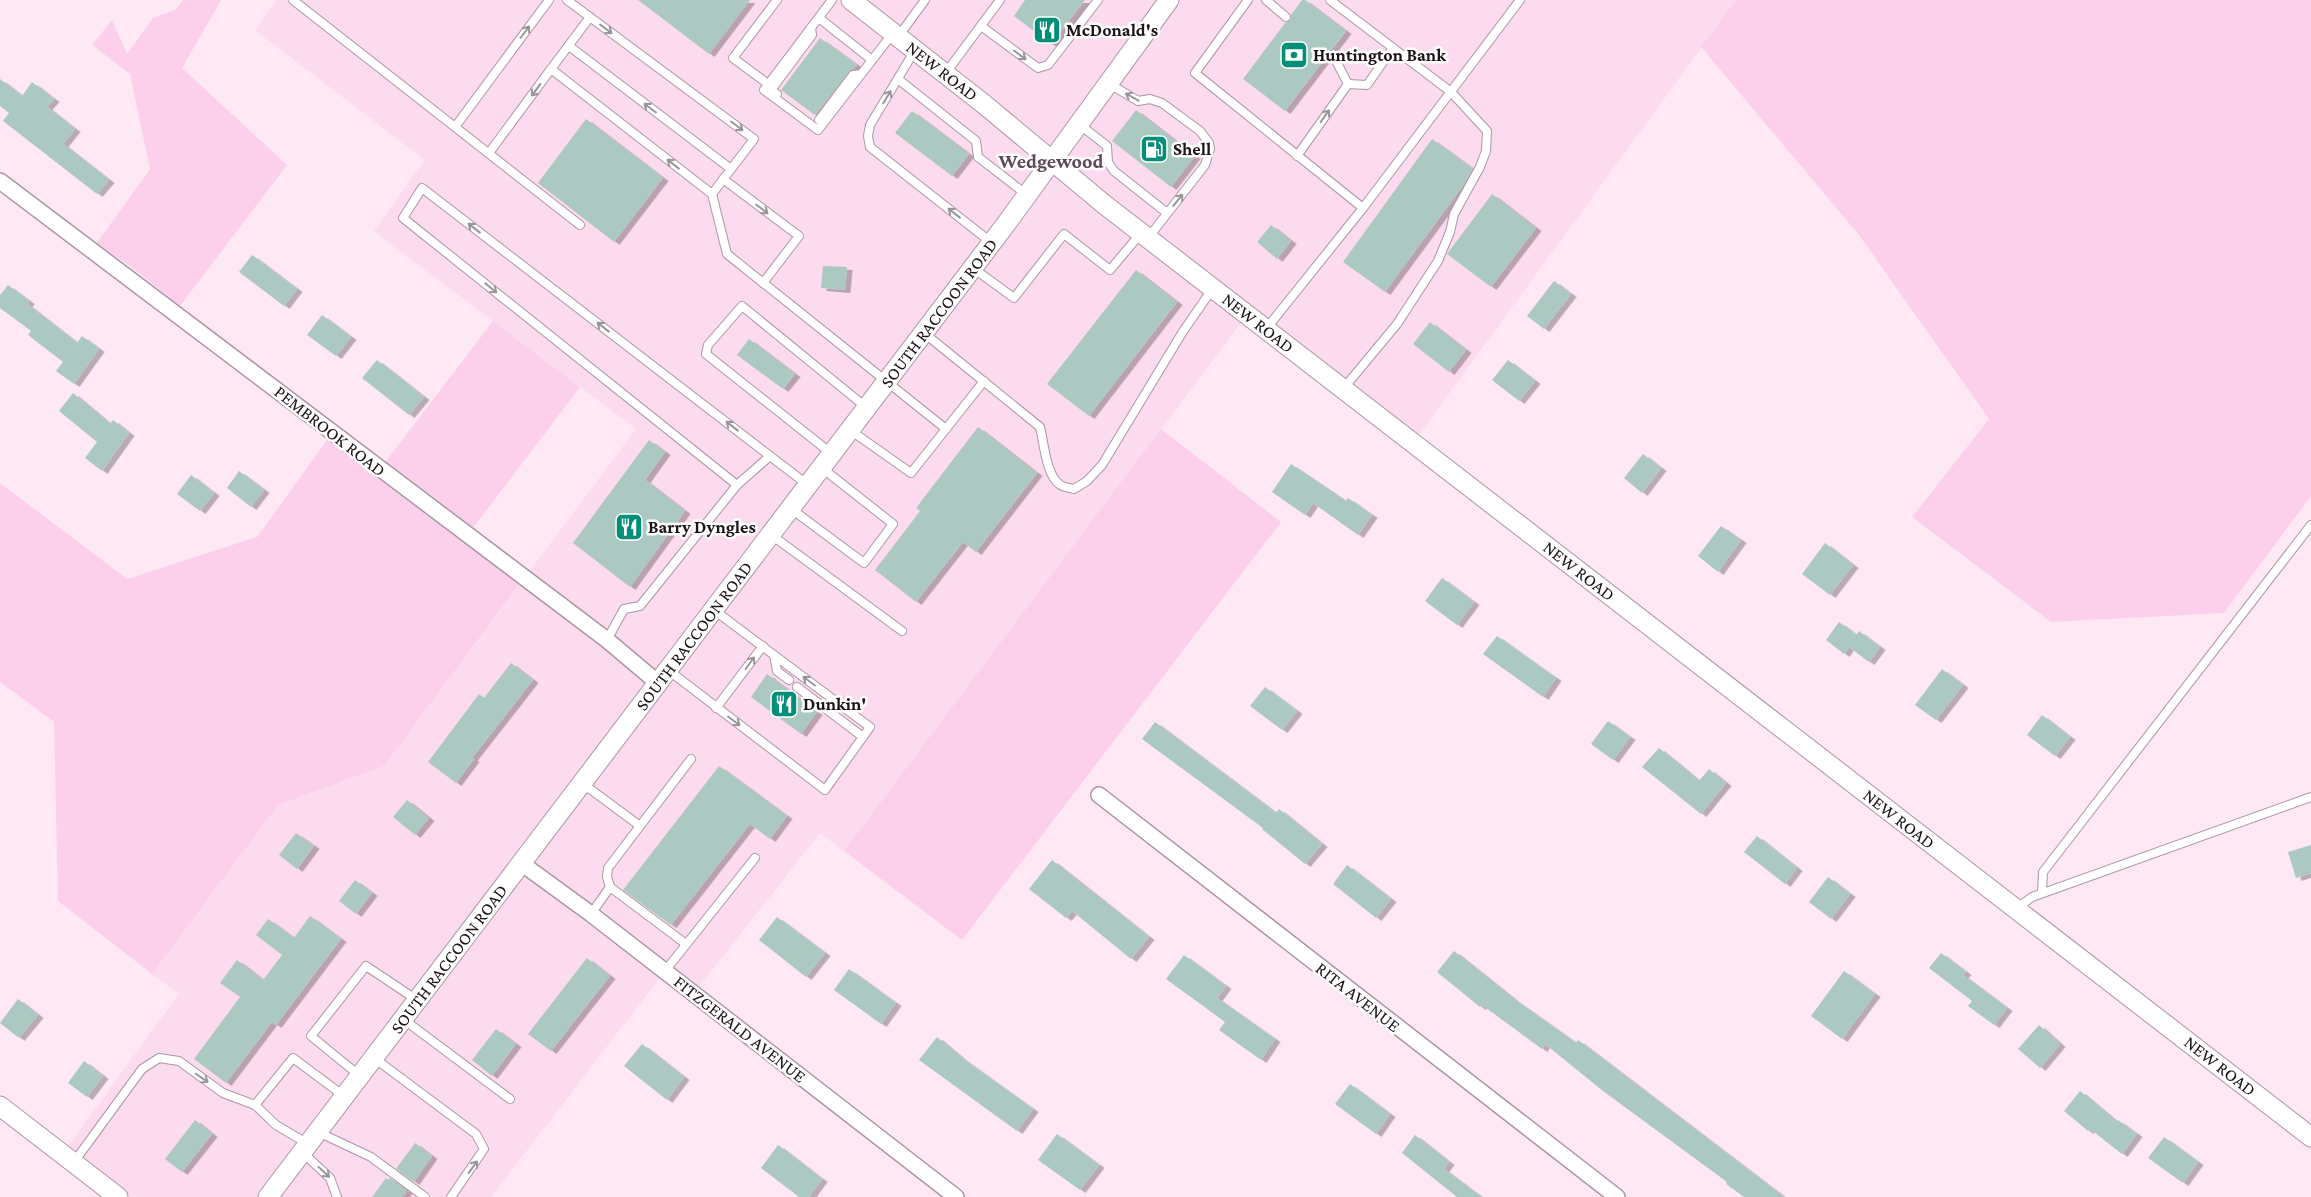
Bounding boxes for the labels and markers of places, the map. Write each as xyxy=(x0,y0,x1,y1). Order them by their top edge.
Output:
restaurant icon: McDonald's xyxy=(1032,15,1062,45)
place label: McDonald's xyxy=(1066,20,1158,40)
bank icon: Huntington Bank xyxy=(1279,40,1309,70)
place label: Huntington Bank xyxy=(1313,45,1446,65)
fuel station icon: Shell xyxy=(1139,134,1169,164)
place label: Shell xyxy=(1173,139,1211,159)
restaurant icon: Barry Dyngles xyxy=(614,512,644,542)
place label: Barry Dyngles xyxy=(648,517,756,537)
restaurant icon: Dunkin' xyxy=(769,689,799,719)
place label: Dunkin' xyxy=(803,694,866,714)

